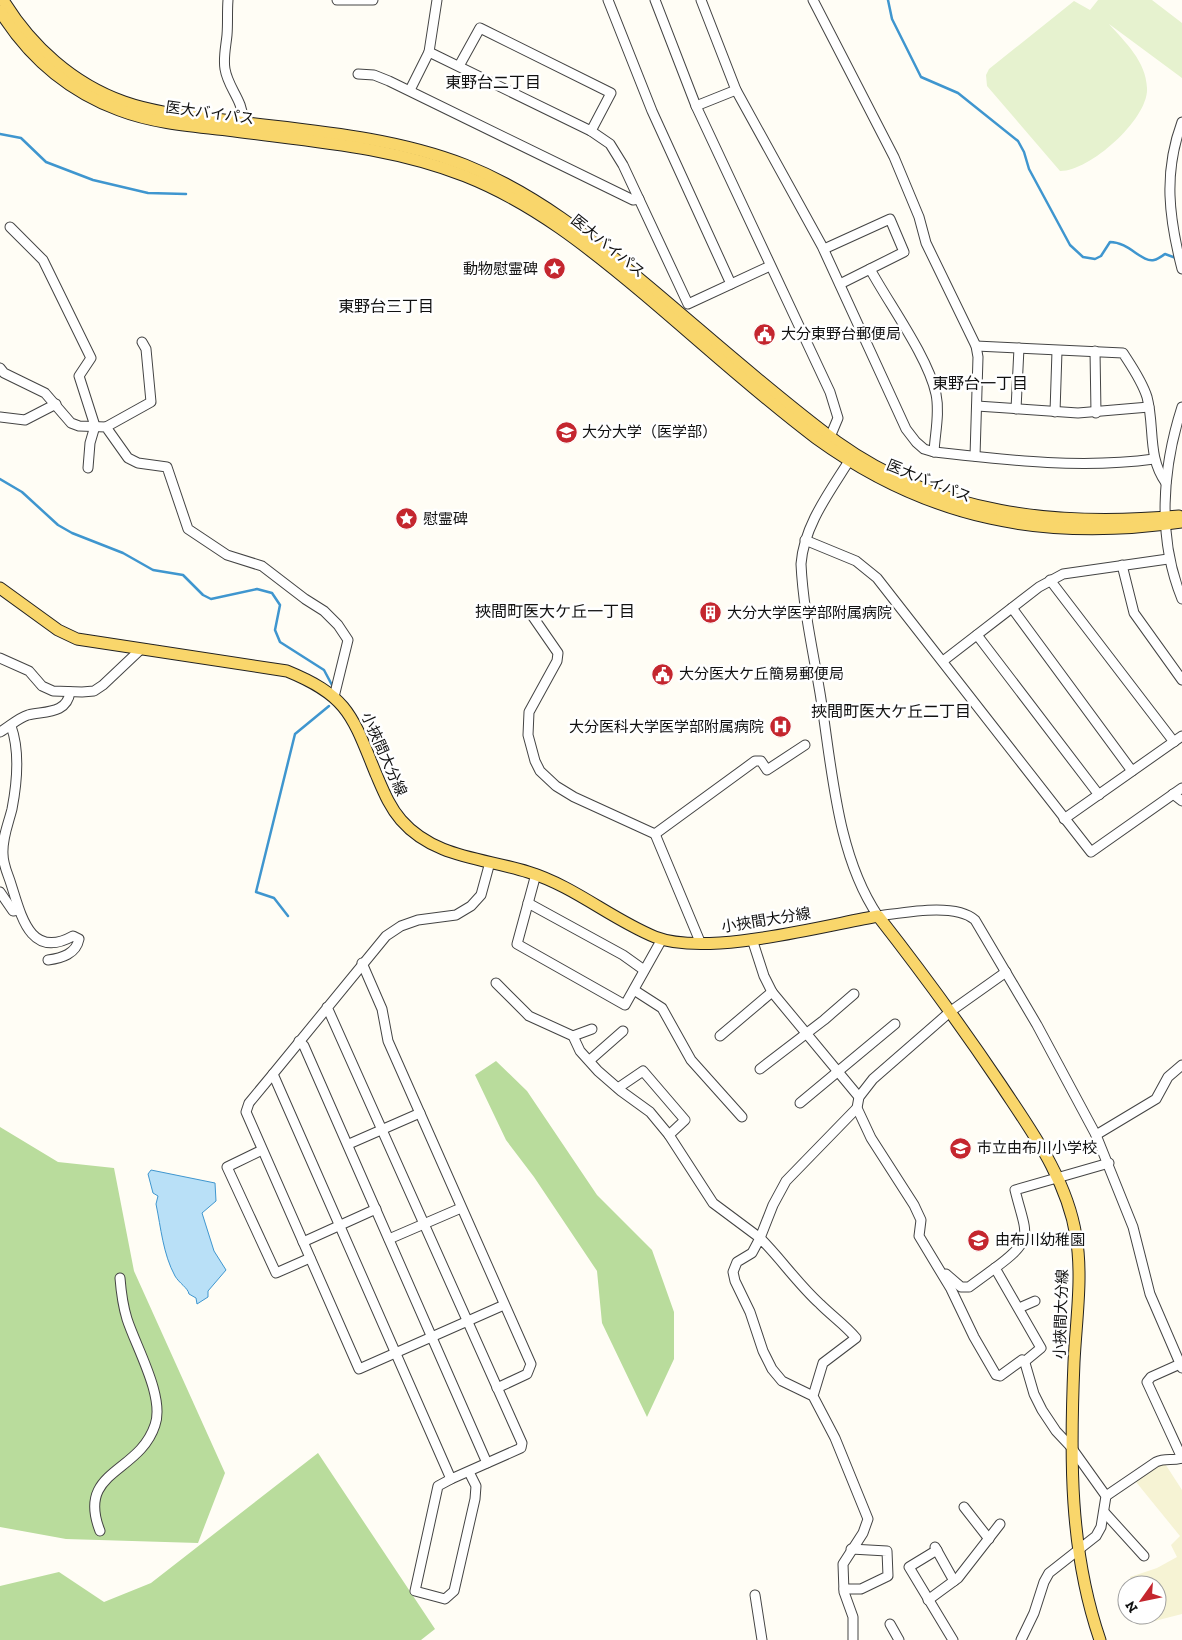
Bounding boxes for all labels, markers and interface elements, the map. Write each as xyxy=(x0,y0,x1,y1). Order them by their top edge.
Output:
district label: 東野台二丁目 xyxy=(445,73,541,92)
street label: 医大バイパス xyxy=(164,98,256,128)
street label: 医大バイパス xyxy=(567,211,649,281)
place icon: 動物慰霊碑 xyxy=(542,257,566,281)
place label: 動物慰霊碑 xyxy=(463,260,538,278)
district label: 東野台三丁目 xyxy=(338,297,434,316)
public building icon: 大分東野台郵便局 xyxy=(753,322,777,346)
place label: 大分東野台郵便局 xyxy=(781,325,901,343)
district label: 東野台一丁目 xyxy=(932,374,1028,393)
school or university icon: 大分大学（医学部） xyxy=(554,420,578,444)
place label: 大分大学（医学部） xyxy=(582,423,717,441)
street label: 医大バイパス xyxy=(884,456,974,506)
place icon: 慰霊碑 xyxy=(395,507,419,531)
place label: 慰霊碑 xyxy=(423,510,468,528)
building icon: 大分大学医学部附属病院 xyxy=(699,601,723,625)
district label: 挾間町医大ケ丘一丁目 xyxy=(475,602,635,621)
place label: 大分大学医学部附属病院 xyxy=(727,604,892,622)
public building icon: 大分医大ケ丘簡易郵便局 xyxy=(651,662,675,686)
place label: 大分医大ケ丘簡易郵便局 xyxy=(679,665,844,683)
district label: 挾間町医大ケ丘二丁目 xyxy=(811,702,971,721)
street label: 小挾間大分線 xyxy=(357,709,411,799)
hospital icon: 大分医科大学医学部附属病院 xyxy=(768,715,792,739)
place label: 大分医科大学医学部附属病院 xyxy=(569,718,764,736)
street label: 小挾間大分線 xyxy=(720,904,812,936)
school or university icon: 市立由布川小学校 xyxy=(949,1136,973,1160)
place label: 市立由布川小学校 xyxy=(977,1139,1097,1157)
school or university icon: 由布川幼稚園 xyxy=(967,1228,991,1252)
place label: 由布川幼稚園 xyxy=(995,1231,1085,1249)
street label: 小挾間大分線 xyxy=(1050,1269,1072,1359)
north arrow xyxy=(1117,1575,1167,1625)
text: N xyxy=(1121,1597,1142,1616)

